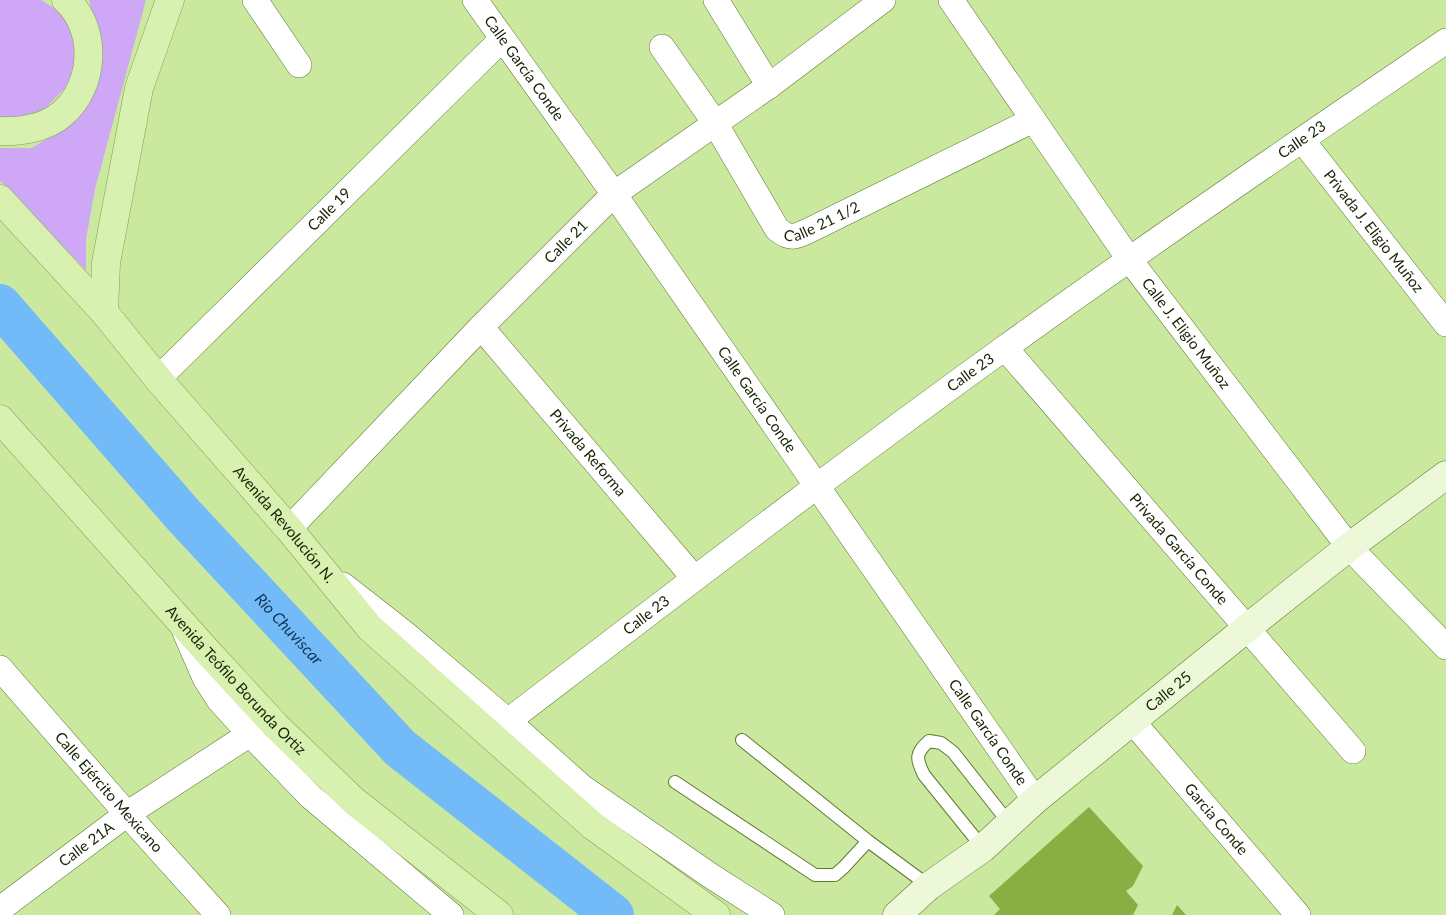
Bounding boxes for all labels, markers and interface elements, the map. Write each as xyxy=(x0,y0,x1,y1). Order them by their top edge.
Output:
street label: Calle García Conde xyxy=(481,12,569,124)
street label: Calle 23 xyxy=(1274,116,1329,162)
street label: Privada J. Eligio Muñoz xyxy=(1321,166,1428,296)
street label: Calle 19 xyxy=(303,184,354,234)
street label: Calle 21 1/2 xyxy=(782,197,862,245)
street label: Calle 21 xyxy=(540,216,591,267)
street label: Calle J. Eligio Muñoz xyxy=(1139,274,1235,392)
street label: Calle García Conde xyxy=(715,343,801,456)
street label: Calle 23 xyxy=(943,349,997,395)
street label: Privada Reforma xyxy=(547,405,630,499)
street label: Avenida Revolución N. xyxy=(230,462,339,586)
street label: Privada García Conde xyxy=(1127,489,1233,608)
water label: Rio Chuviscar xyxy=(252,589,328,668)
street label: Calle 23 xyxy=(619,591,672,638)
street label: Avenida Teófilo Borunda Ortiz xyxy=(163,601,310,758)
street label: Calle 25 xyxy=(1141,667,1194,715)
street label: Calle García Conde xyxy=(946,675,1032,788)
street label: Calle Ejército Mexicano xyxy=(52,728,167,855)
street label: Garcia Conde xyxy=(1181,779,1253,858)
street label: Calle 21A xyxy=(55,817,118,870)

